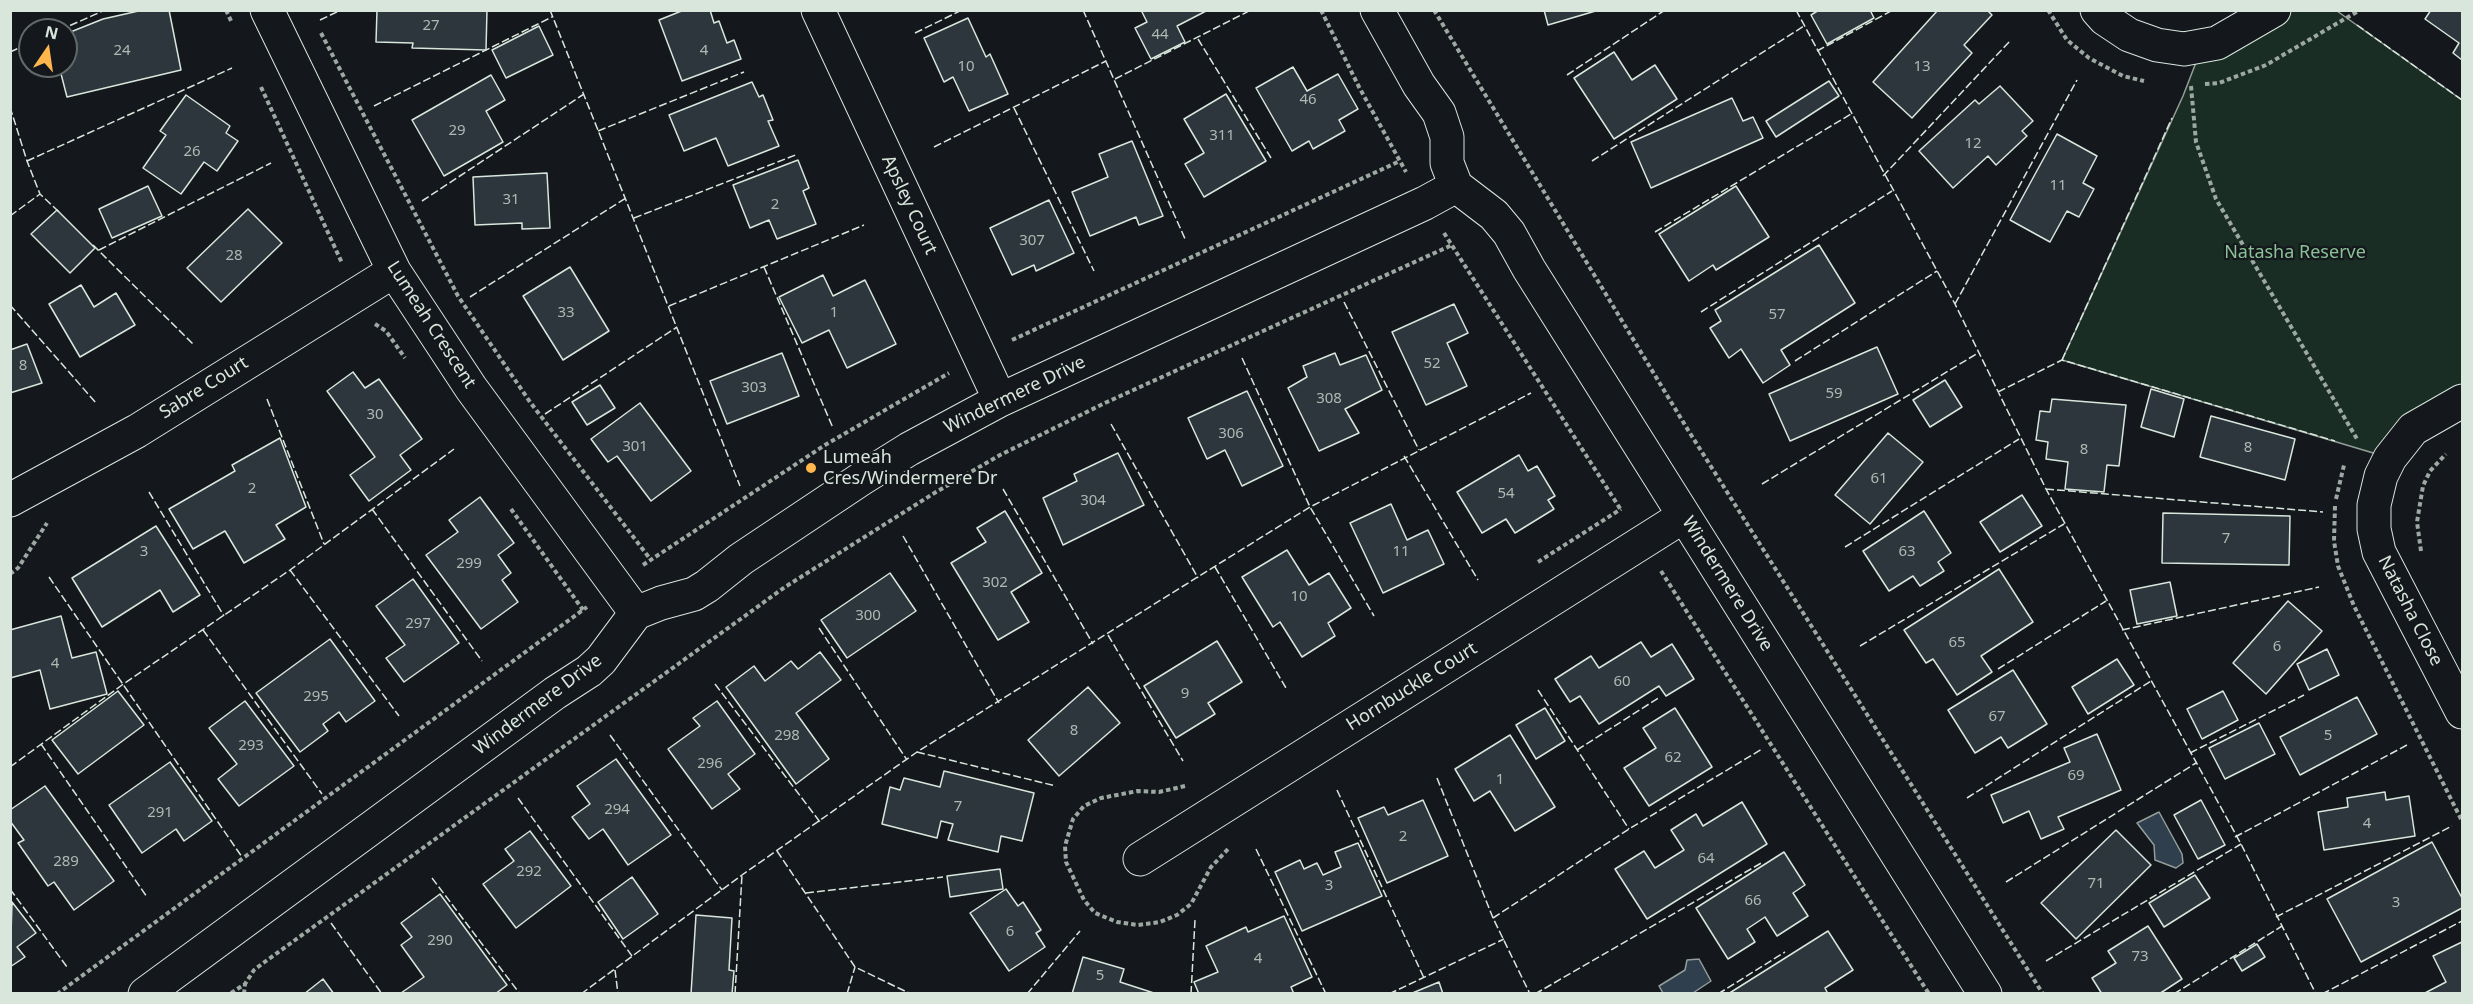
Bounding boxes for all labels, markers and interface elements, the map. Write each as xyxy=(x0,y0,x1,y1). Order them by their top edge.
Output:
house number: 27 xyxy=(422,17,440,35)
north arrow xyxy=(18,18,78,78)
text: N xyxy=(43,20,60,45)
house number: 44 xyxy=(1151,26,1169,44)
house number: 24 xyxy=(113,42,131,60)
house number: 4 xyxy=(700,42,708,60)
house number: 10 xyxy=(957,58,975,76)
house number: 13 xyxy=(1913,58,1931,76)
house number: 46 xyxy=(1299,91,1317,109)
house number: 29 xyxy=(448,122,466,140)
house number: 311 xyxy=(1209,127,1235,145)
house number: 12 xyxy=(1964,135,1982,153)
house number: 26 xyxy=(183,143,201,161)
street label: Apsley Court xyxy=(877,152,941,258)
house number: 11 xyxy=(2049,177,2067,195)
house number: 31 xyxy=(502,191,520,209)
house number: 2 xyxy=(771,196,779,214)
house number: 307 xyxy=(1019,232,1045,250)
park label: Natasha Reserve xyxy=(2224,242,2366,264)
house number: 28 xyxy=(225,247,243,265)
street label: Lumeah Crescent xyxy=(382,257,480,393)
house number: 33 xyxy=(557,304,575,322)
house number: 1 xyxy=(830,304,838,322)
house number: 57 xyxy=(1768,306,1786,324)
street label: Windermere Drive xyxy=(941,351,1089,439)
street label: Sabre Court xyxy=(156,352,252,424)
house number: 52 xyxy=(1423,355,1441,373)
house number: 8 xyxy=(19,357,27,375)
house number: 303 xyxy=(741,379,767,397)
house number: 59 xyxy=(1825,385,1843,403)
house number: 308 xyxy=(1316,390,1342,408)
house number: 30 xyxy=(366,406,384,424)
house number: 306 xyxy=(1218,425,1244,443)
house number: 301 xyxy=(622,438,648,456)
house number: 8 xyxy=(2244,439,2252,457)
house number: 8 xyxy=(2080,441,2088,459)
place label: Lumeah Cres/Windermere Dr xyxy=(823,447,998,490)
marker: Lumeah Cres/Windermere Dr xyxy=(804,461,818,475)
house number: 61 xyxy=(1870,470,1888,488)
house number: 2 xyxy=(248,480,256,498)
house number: 54 xyxy=(1497,485,1515,503)
house number: 304 xyxy=(1080,492,1106,510)
street label: Windermere Drive xyxy=(1677,513,1777,655)
house number: 7 xyxy=(2222,530,2230,548)
house number: 3 xyxy=(140,543,148,561)
house number: 11 xyxy=(1392,543,1410,561)
house number: 63 xyxy=(1898,543,1916,561)
street label: Natasha Close xyxy=(2373,552,2447,670)
house number: 299 xyxy=(456,555,482,573)
house number: 302 xyxy=(982,574,1008,592)
house number: 10 xyxy=(1290,588,1308,606)
house number: 300 xyxy=(855,607,881,625)
house number: 297 xyxy=(405,615,431,633)
house number: 65 xyxy=(1948,634,1966,652)
street label: Hornbuckle Court xyxy=(1343,638,1481,736)
house number: 6 xyxy=(2273,638,2281,656)
street label: Windermere Drive xyxy=(470,650,606,760)
house number: 4 xyxy=(51,655,59,673)
house number: 60 xyxy=(1613,673,1631,691)
house number: 9 xyxy=(1181,685,1189,703)
house number: 295 xyxy=(303,688,329,706)
house number: 67 xyxy=(1988,708,2006,726)
house number: 8 xyxy=(1070,722,1078,740)
house number: 298 xyxy=(774,727,800,745)
house number: 5 xyxy=(2324,727,2332,745)
house number: 293 xyxy=(238,737,264,755)
house number: 62 xyxy=(1664,749,1682,767)
house number: 296 xyxy=(697,755,723,773)
house number: 69 xyxy=(2067,767,2085,785)
house number: 1 xyxy=(1496,771,1504,789)
house number: 7 xyxy=(954,798,962,816)
house number: 294 xyxy=(604,801,630,819)
house number: 291 xyxy=(147,804,173,822)
house number: 4 xyxy=(2363,815,2371,833)
house number: 2 xyxy=(1399,828,1407,846)
house number: 64 xyxy=(1697,850,1715,868)
house number: 289 xyxy=(53,853,79,871)
house number: 292 xyxy=(516,863,542,881)
house number: 71 xyxy=(2087,875,2105,893)
house number: 3 xyxy=(1325,877,1333,895)
house number: 66 xyxy=(1744,892,1762,910)
house number: 3 xyxy=(2392,894,2400,912)
house number: 6 xyxy=(1006,923,1014,941)
house number: 290 xyxy=(427,932,453,950)
house number: 73 xyxy=(2131,948,2149,966)
house number: 4 xyxy=(1254,950,1262,968)
house number: 5 xyxy=(1096,967,1104,985)

